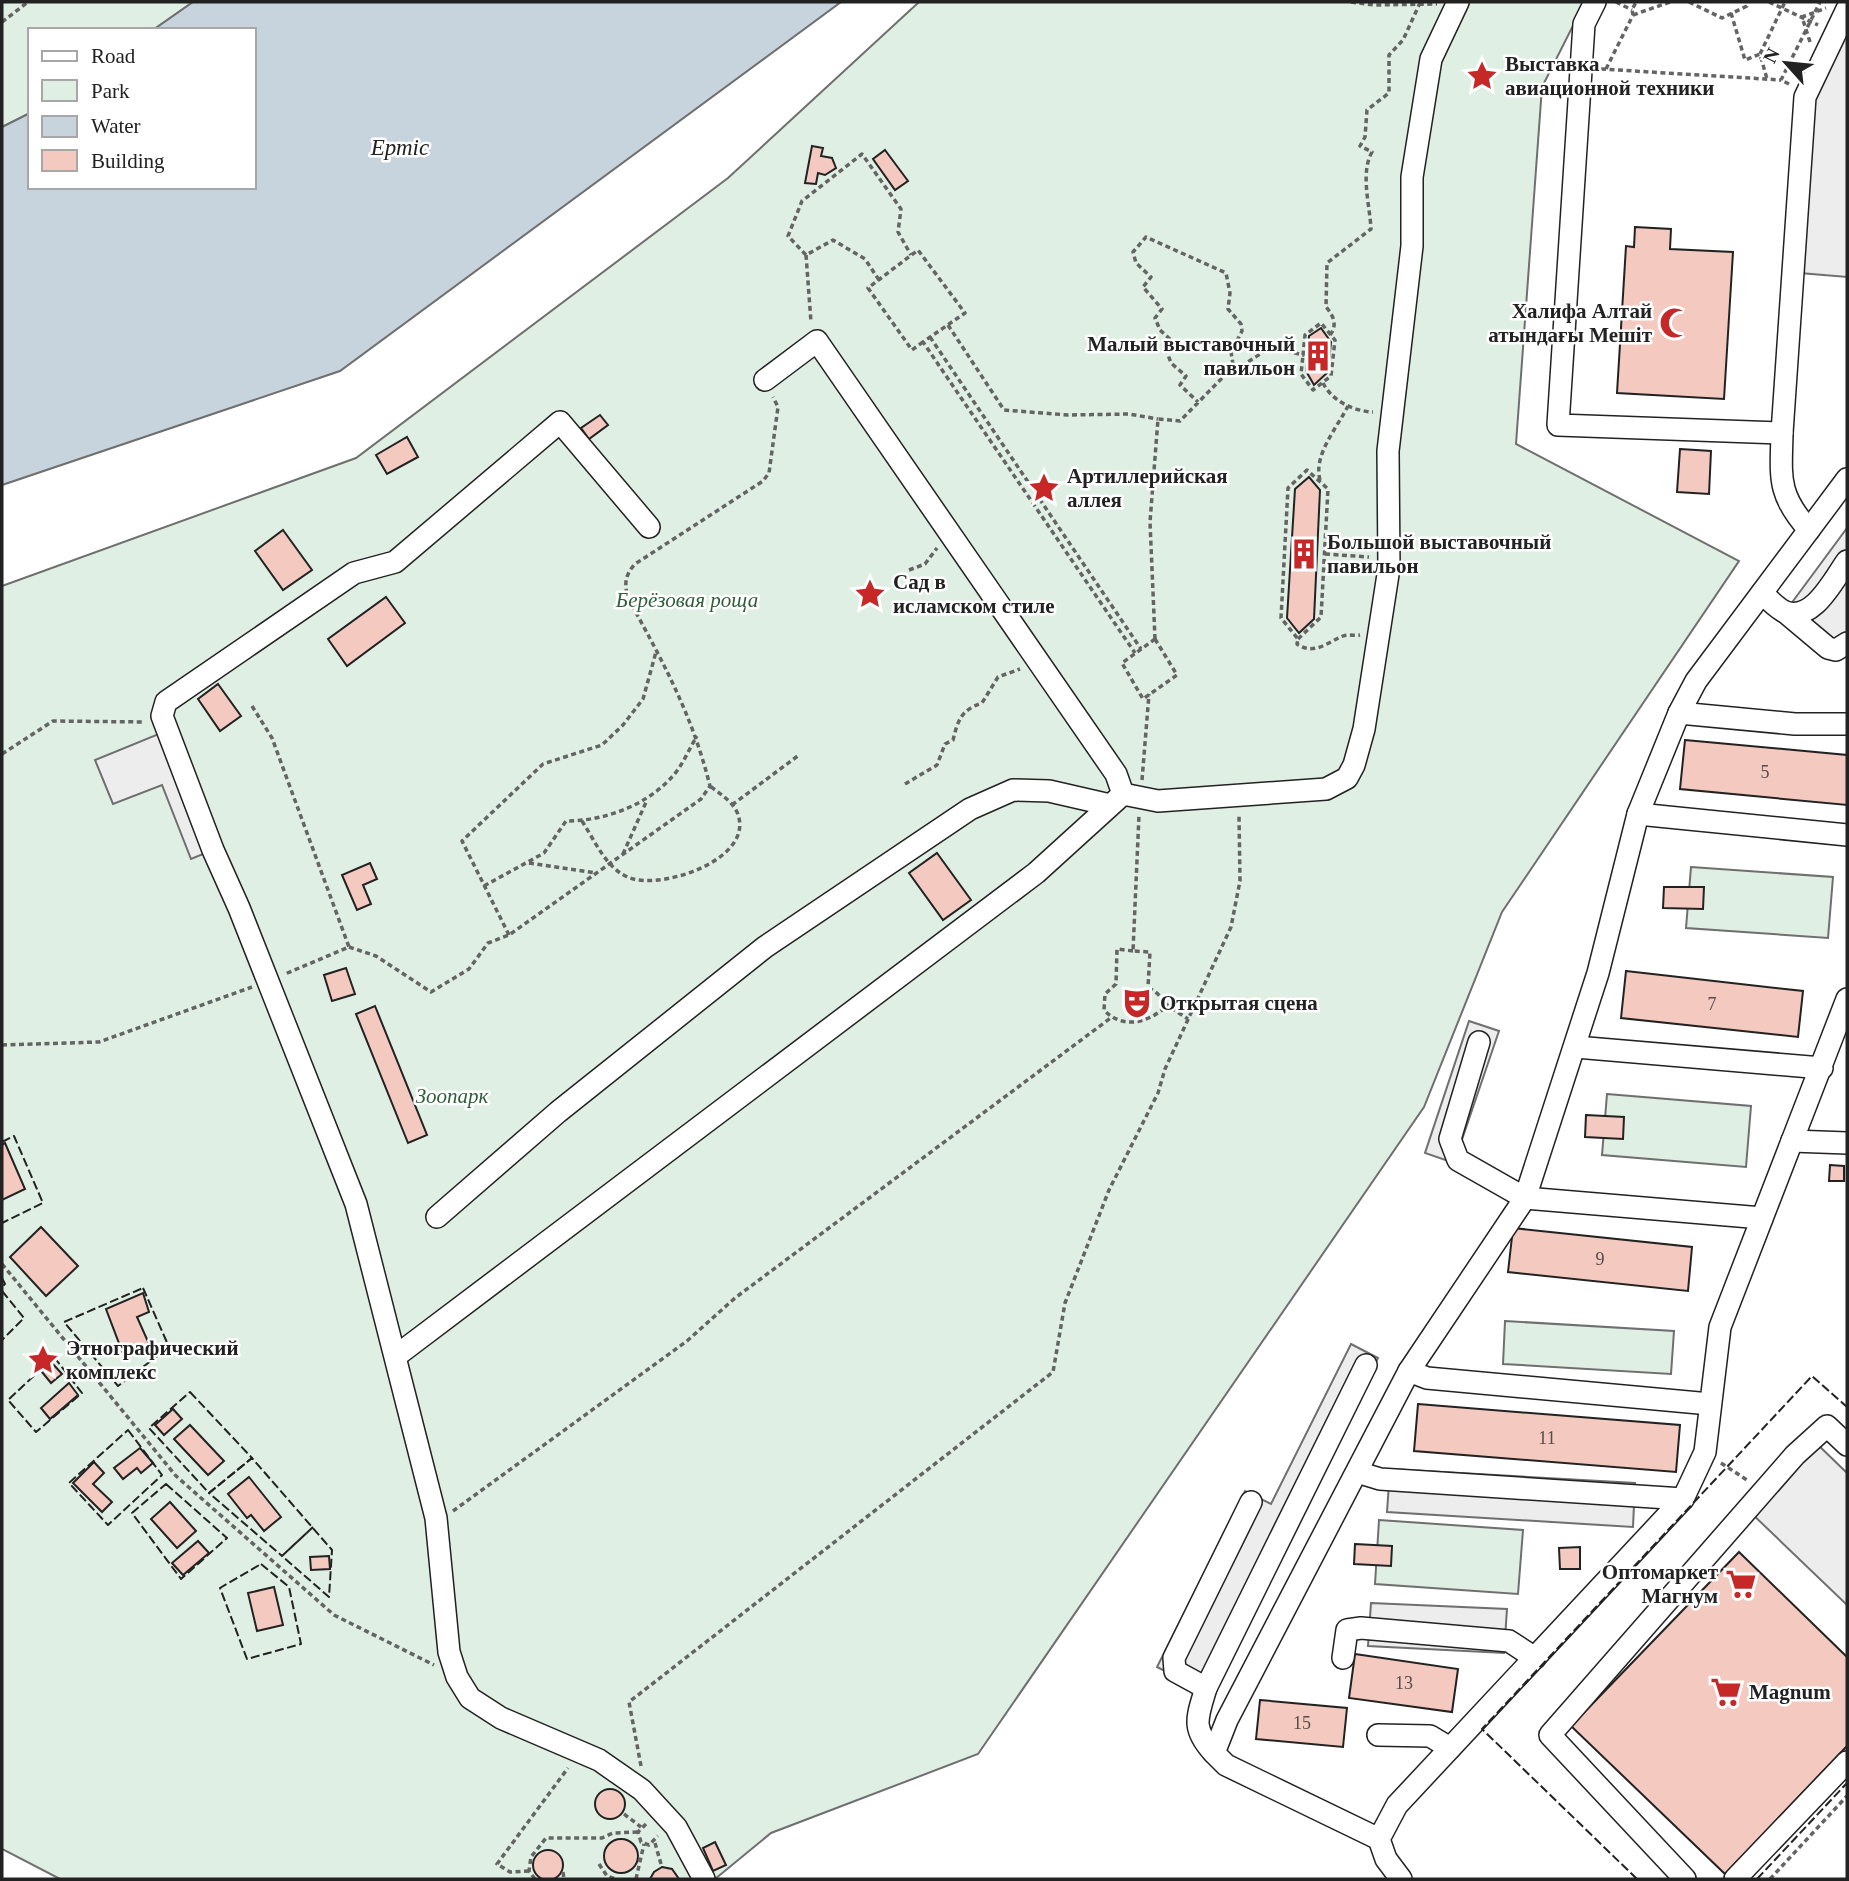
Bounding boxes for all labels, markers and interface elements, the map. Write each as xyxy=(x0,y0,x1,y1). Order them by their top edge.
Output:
legend xyxy=(28,28,256,189)
north arrow xyxy=(1751,28,1821,98)
text: Road xyxy=(91,44,136,68)
text: N xyxy=(1759,44,1784,66)
place label: Выставка авиационной техники xyxy=(1505,52,1714,100)
place icon: Выставка авиационной техники xyxy=(1465,59,1499,93)
text: Park xyxy=(91,79,130,103)
text: Water xyxy=(91,114,141,138)
water label: Ертіс xyxy=(370,135,429,160)
text: Building xyxy=(91,149,165,173)
place label: Халифа Алтай атындағы Мешіт xyxy=(1488,299,1653,347)
mosque icon: Халифа Алтай атындағы Мешіт xyxy=(1658,306,1692,340)
place label: Малый выставочный павильон xyxy=(1087,332,1295,380)
building icon: Малый выставочный павильон xyxy=(1301,339,1335,373)
place label: Артиллерийская аллея xyxy=(1067,464,1228,512)
place icon: Артиллерийская аллея xyxy=(1027,471,1061,505)
place label: Большой выставочный павильон xyxy=(1327,530,1551,578)
building icon: Большой выставочный павильон xyxy=(1287,537,1321,571)
place label: Сад в исламском стиле xyxy=(893,570,1055,618)
place icon: Сад в исламском стиле xyxy=(853,577,887,611)
park label: Берёзовая роща xyxy=(615,588,758,612)
house number: 5 xyxy=(1761,762,1770,782)
theatre icon: Открытая сцена xyxy=(1120,986,1154,1020)
place label: Открытая сцена xyxy=(1160,991,1318,1015)
house number: 7 xyxy=(1708,994,1717,1014)
park label: Зоопарк xyxy=(416,1084,489,1108)
house number: 9 xyxy=(1596,1249,1605,1269)
place label: Этнографический комплекс xyxy=(66,1336,239,1384)
place icon: Этнографический комплекс xyxy=(26,1343,60,1377)
house number: 11 xyxy=(1538,1428,1556,1448)
place label: Оптомаркет Магнум xyxy=(1602,1560,1719,1608)
supermarket icon: Оптомаркет Магнум xyxy=(1724,1567,1758,1601)
house number: 13 xyxy=(1395,1673,1413,1693)
supermarket icon: Magnum xyxy=(1709,1675,1743,1709)
place label: Magnum xyxy=(1749,1680,1831,1704)
house number: 15 xyxy=(1293,1713,1311,1733)

